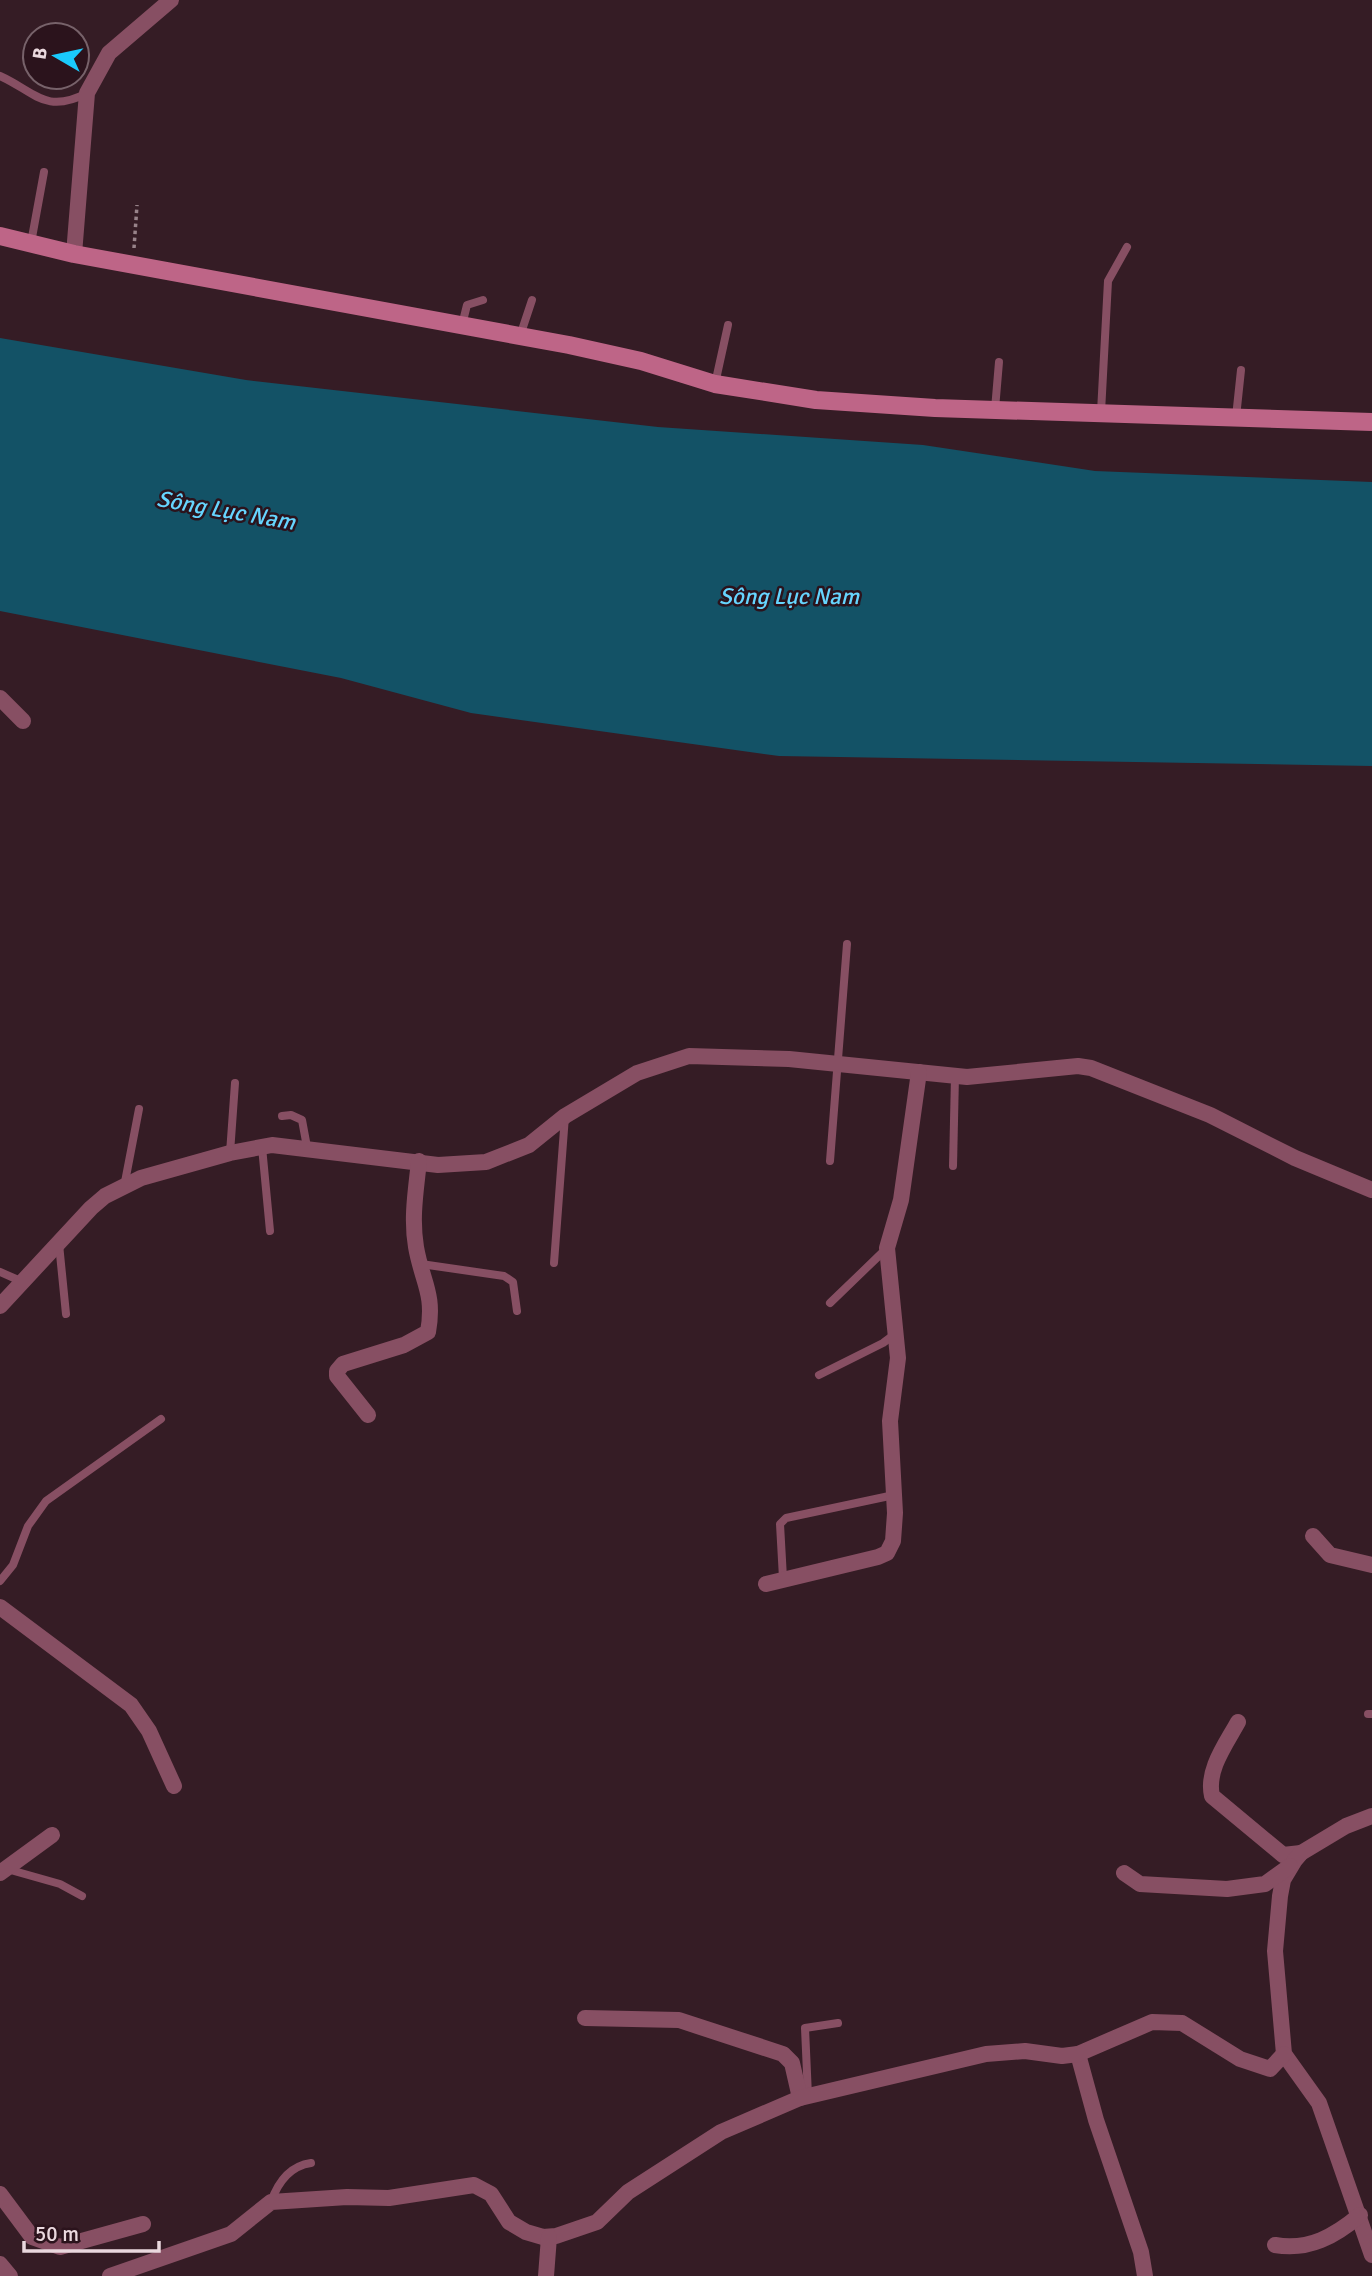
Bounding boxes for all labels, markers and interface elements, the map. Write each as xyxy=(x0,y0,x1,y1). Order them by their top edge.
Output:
north arrow xyxy=(21,21,91,91)
text: B xyxy=(27,46,53,61)
water label: Sông Lục Nam xyxy=(154,484,298,537)
water label: Sông Lục Nam xyxy=(719,582,860,611)
scale bar xyxy=(24,2210,159,2254)
text: 50 m xyxy=(35,2221,79,2247)

